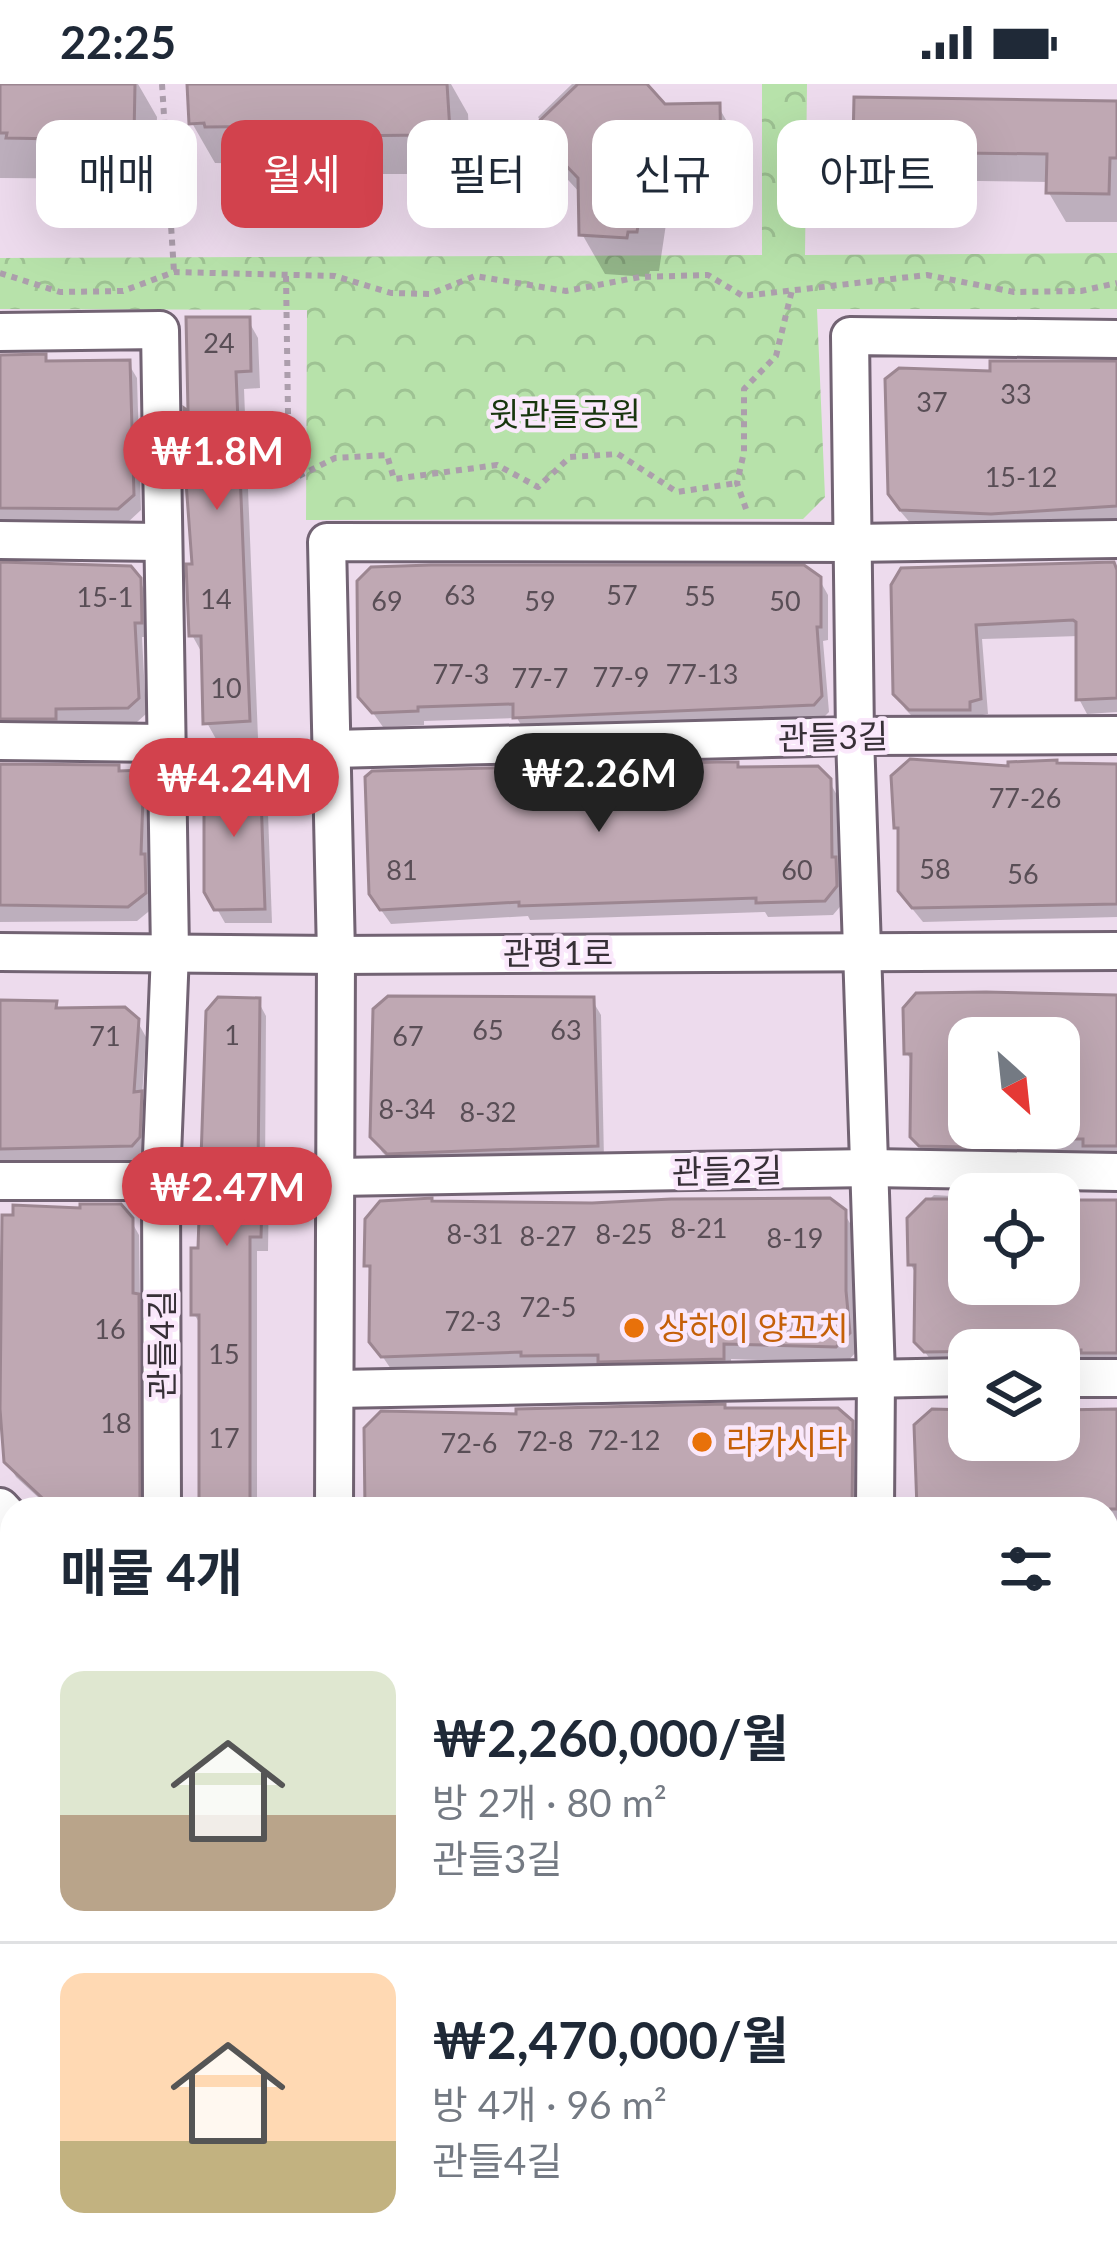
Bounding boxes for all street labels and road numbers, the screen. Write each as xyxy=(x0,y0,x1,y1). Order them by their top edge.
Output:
street label: 관들3길 xyxy=(778,715,888,757)
street label: 관평1로 xyxy=(503,932,613,972)
street label: 관들2길 xyxy=(672,1149,782,1191)
street label: 관들4길 xyxy=(141,1290,181,1400)

